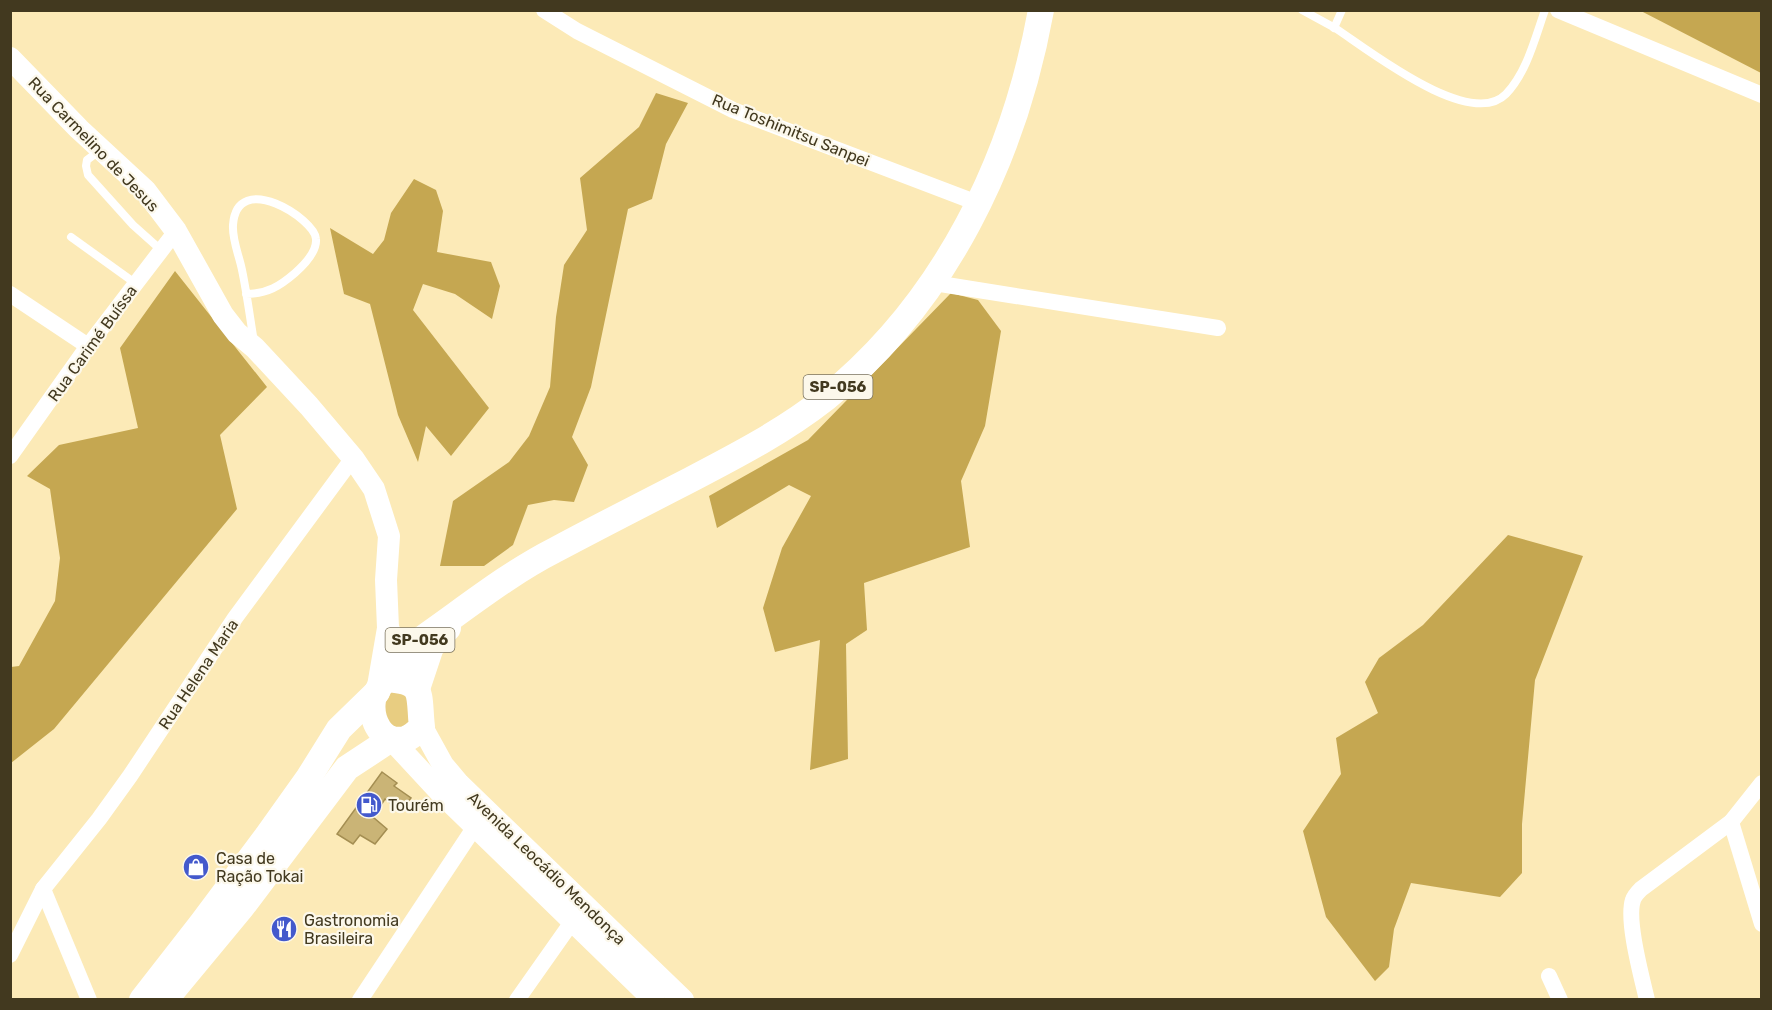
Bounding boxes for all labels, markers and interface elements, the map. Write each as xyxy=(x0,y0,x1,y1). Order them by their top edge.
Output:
street label: Rua Carmelino de Jesus xyxy=(24,73,163,216)
street label: Rua Toshimitsu Sanpei xyxy=(709,90,872,171)
street label: Rua Carimé Buíssa xyxy=(44,282,141,405)
road number: SP-056 xyxy=(804,375,872,399)
street label: Rua Helena Maria xyxy=(155,616,242,733)
road number: SP-056 xyxy=(386,628,454,652)
street label: Avenida Leocádio Mendonça xyxy=(464,788,630,949)
fuel station icon: Tourém xyxy=(354,790,384,820)
place label: Tourém xyxy=(388,796,444,815)
place label: Casa de Ração Tokai xyxy=(216,849,303,886)
shop icon: Casa de Ração Tokai xyxy=(181,852,211,882)
place label: Gastronomia Brasileira xyxy=(304,911,399,948)
restaurant icon: Gastronomia Brasileira xyxy=(269,914,299,944)

